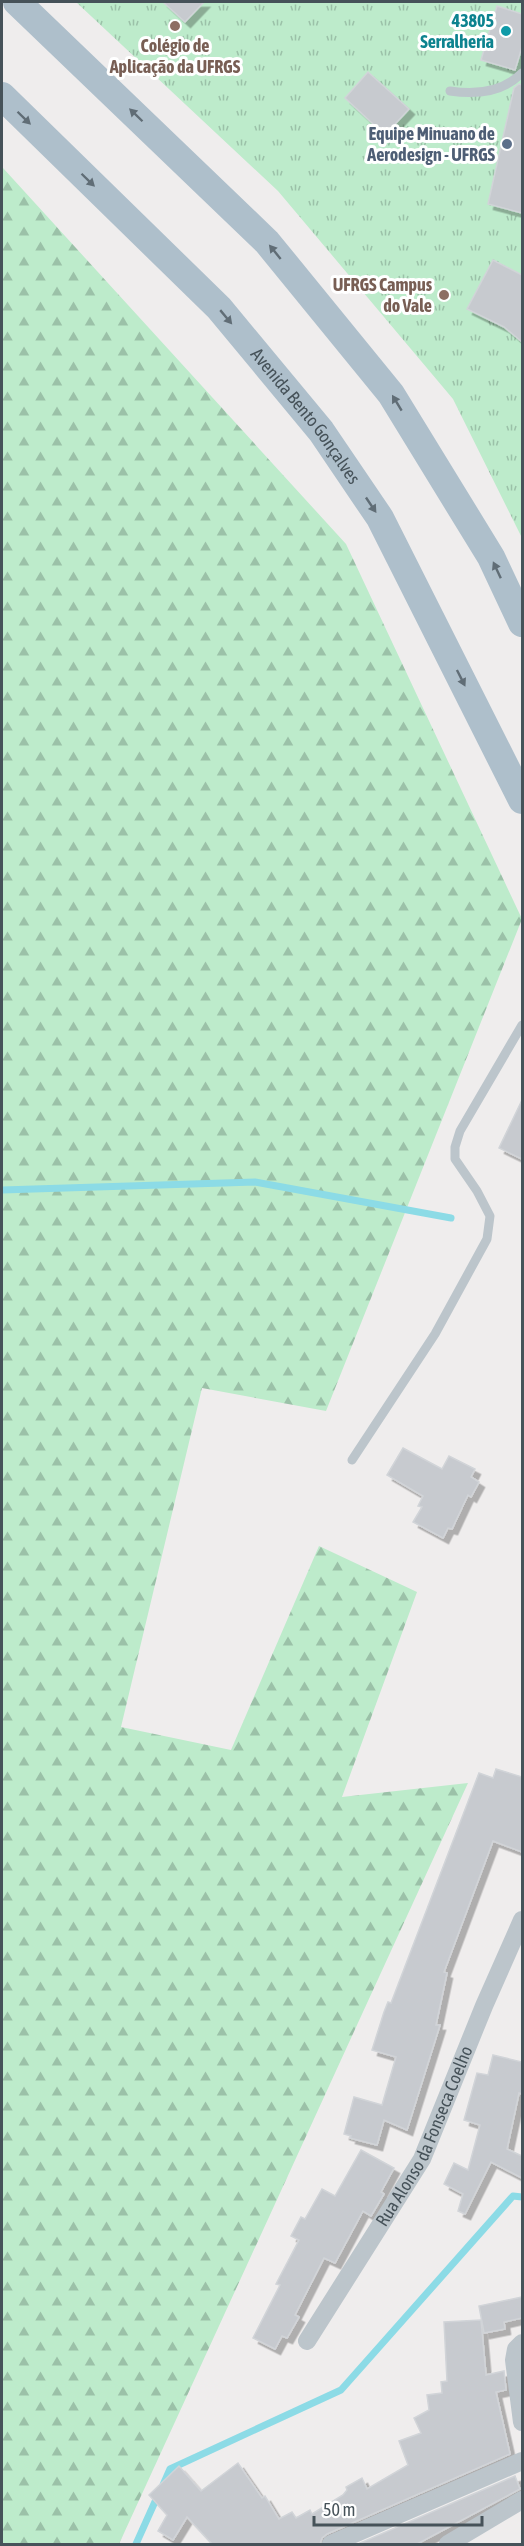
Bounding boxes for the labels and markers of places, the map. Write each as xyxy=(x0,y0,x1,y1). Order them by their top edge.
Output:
place label: 43805 Serralheria xyxy=(420,10,494,52)
marker: Colégio de Aplicação da UFRGS xyxy=(168,19,182,33)
marker: 43805 Serralheria xyxy=(499,24,513,38)
place label: Colégio de Aplicação da UFRGS xyxy=(109,35,241,77)
place label: Equipe Minuano de Aerodesign - UFRGS xyxy=(366,123,495,165)
marker: Equipe Minuano de Aerodesign - UFRGS xyxy=(500,137,514,151)
place label: UFRGS Campus do Vale xyxy=(333,274,433,316)
marker: UFRGS Campus do Vale xyxy=(437,288,451,302)

